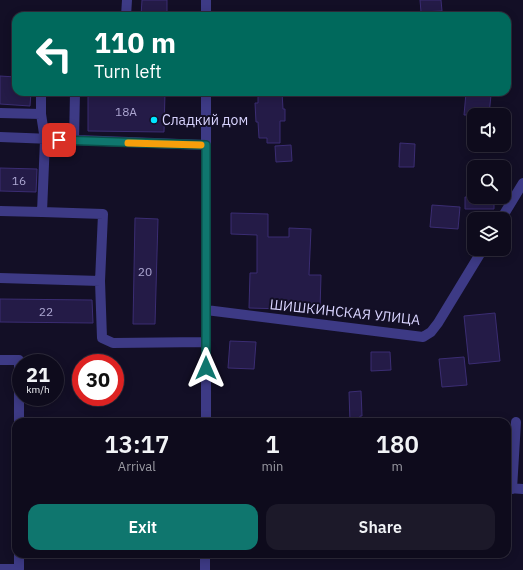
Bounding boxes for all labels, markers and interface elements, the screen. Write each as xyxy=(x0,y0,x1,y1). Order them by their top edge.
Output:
text: 110 m xyxy=(94,24,176,61)
icon: left xyxy=(28,28,80,80)
text: Turn left xyxy=(94,60,162,83)
house number: 18А xyxy=(115,104,137,119)
map controls xyxy=(467,108,511,256)
button: sound xyxy=(467,108,511,152)
place label: Сладкий дом xyxy=(162,111,248,129)
marker: Сладкий дом xyxy=(149,115,159,125)
pin xyxy=(42,123,76,157)
icon: arrive xyxy=(48,129,70,151)
button: search xyxy=(467,160,511,204)
house number: 16 xyxy=(12,173,26,188)
button: layers xyxy=(467,212,511,256)
house number: 20 xyxy=(138,264,152,279)
street label: ШИШКИНСКАЯ УЛИЦА xyxy=(269,295,421,329)
house number: 22 xyxy=(39,304,53,319)
position arrow xyxy=(185,347,227,389)
speed limit sign: 30 xyxy=(72,354,124,406)
text: 21 xyxy=(26,361,50,388)
text: km/h xyxy=(26,383,50,396)
text: 13:17 xyxy=(104,428,169,460)
text: 1 xyxy=(265,428,280,460)
text: 180 xyxy=(376,428,419,460)
text: Arrival xyxy=(118,458,156,475)
text: min xyxy=(262,458,284,475)
text: m xyxy=(392,458,403,475)
button: Exit xyxy=(28,504,258,550)
button: Share xyxy=(266,504,495,550)

